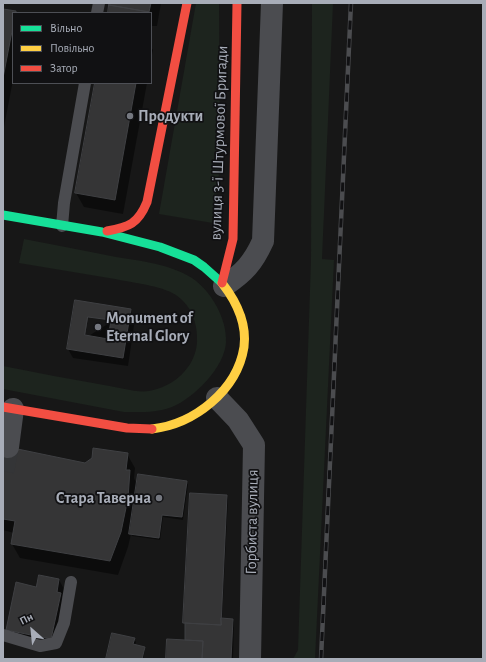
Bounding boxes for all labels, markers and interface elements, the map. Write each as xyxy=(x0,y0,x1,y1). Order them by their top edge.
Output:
legend xyxy=(12,12,152,84)
text: Вільно xyxy=(50,22,82,34)
text: Повільно xyxy=(50,42,94,54)
street label: вулиця 3-ї Штурмової Бригади xyxy=(206,45,232,241)
text: Затор xyxy=(50,62,78,74)
place label: Продукти xyxy=(138,106,203,126)
marker: Продукти xyxy=(125,111,135,121)
place label: Monument of Eternal Glory xyxy=(106,308,193,346)
marker: Monument of Eternal Glory xyxy=(93,322,103,332)
street label: Горбиста вулиця xyxy=(241,469,263,575)
place label: Стара Таверна xyxy=(56,488,151,508)
marker: Стара Таверна xyxy=(154,493,164,503)
north arrow xyxy=(12,610,52,650)
text: Пн xyxy=(18,611,35,627)

